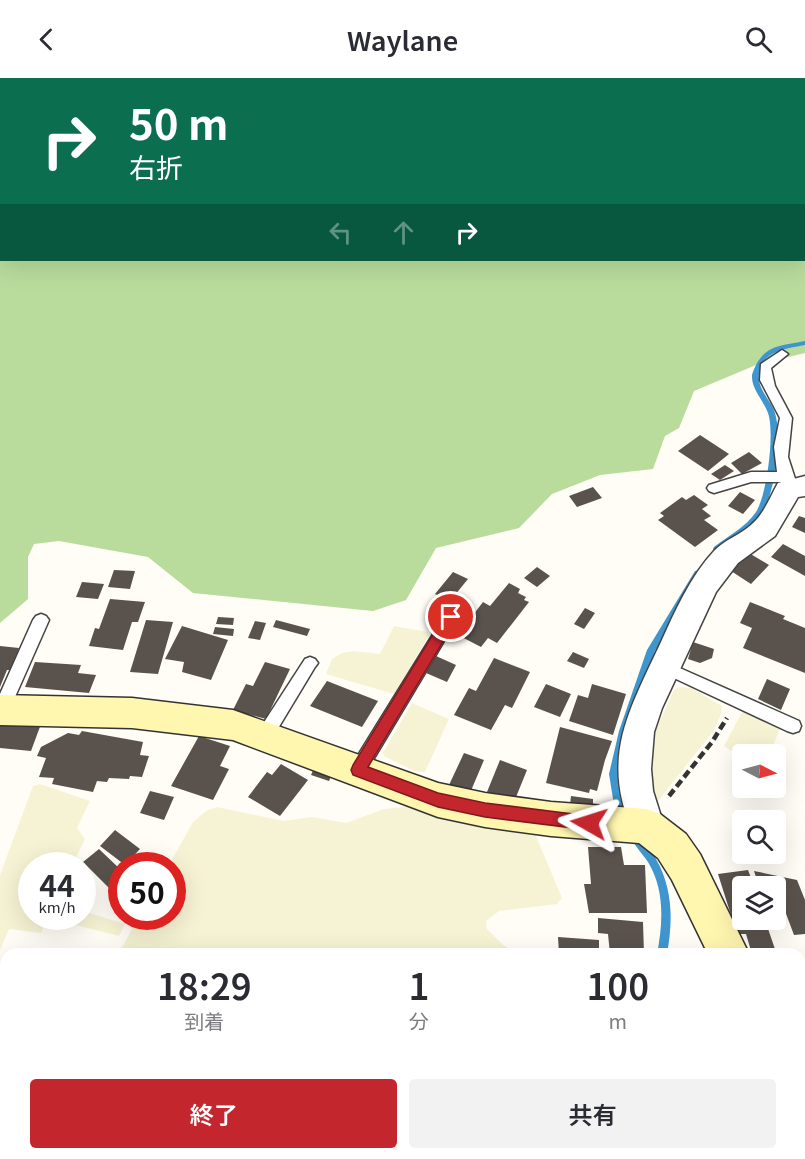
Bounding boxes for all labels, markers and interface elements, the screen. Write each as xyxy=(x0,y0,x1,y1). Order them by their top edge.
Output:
text: Waylane xyxy=(347,20,458,59)
icon: back xyxy=(30,23,63,56)
icon: search xyxy=(742,23,775,56)
text: 50 m xyxy=(129,91,229,152)
icon: right xyxy=(30,102,108,180)
text: 右折 xyxy=(129,147,183,186)
icon: left xyxy=(324,216,357,249)
icon: ahead xyxy=(387,216,420,249)
icon: right xyxy=(450,216,483,249)
pin xyxy=(425,591,476,642)
icon: arrive xyxy=(434,600,467,633)
north arrow xyxy=(732,744,786,798)
map controls xyxy=(732,744,786,930)
position arrow xyxy=(557,791,621,855)
button: search xyxy=(732,810,786,864)
speed limit sign: 50 xyxy=(108,852,186,930)
text: 44 xyxy=(39,862,75,906)
button: layers xyxy=(732,876,786,930)
text: km/h xyxy=(38,896,76,917)
text: 18:29 xyxy=(157,958,252,1010)
text: 1 xyxy=(409,958,429,1010)
text: 100 xyxy=(586,958,649,1010)
text: 到着 xyxy=(184,1006,224,1035)
text: 分 xyxy=(409,1006,429,1035)
text: m xyxy=(608,1006,627,1035)
button: 終了 xyxy=(30,1079,397,1148)
button: 共有 xyxy=(409,1079,776,1148)

